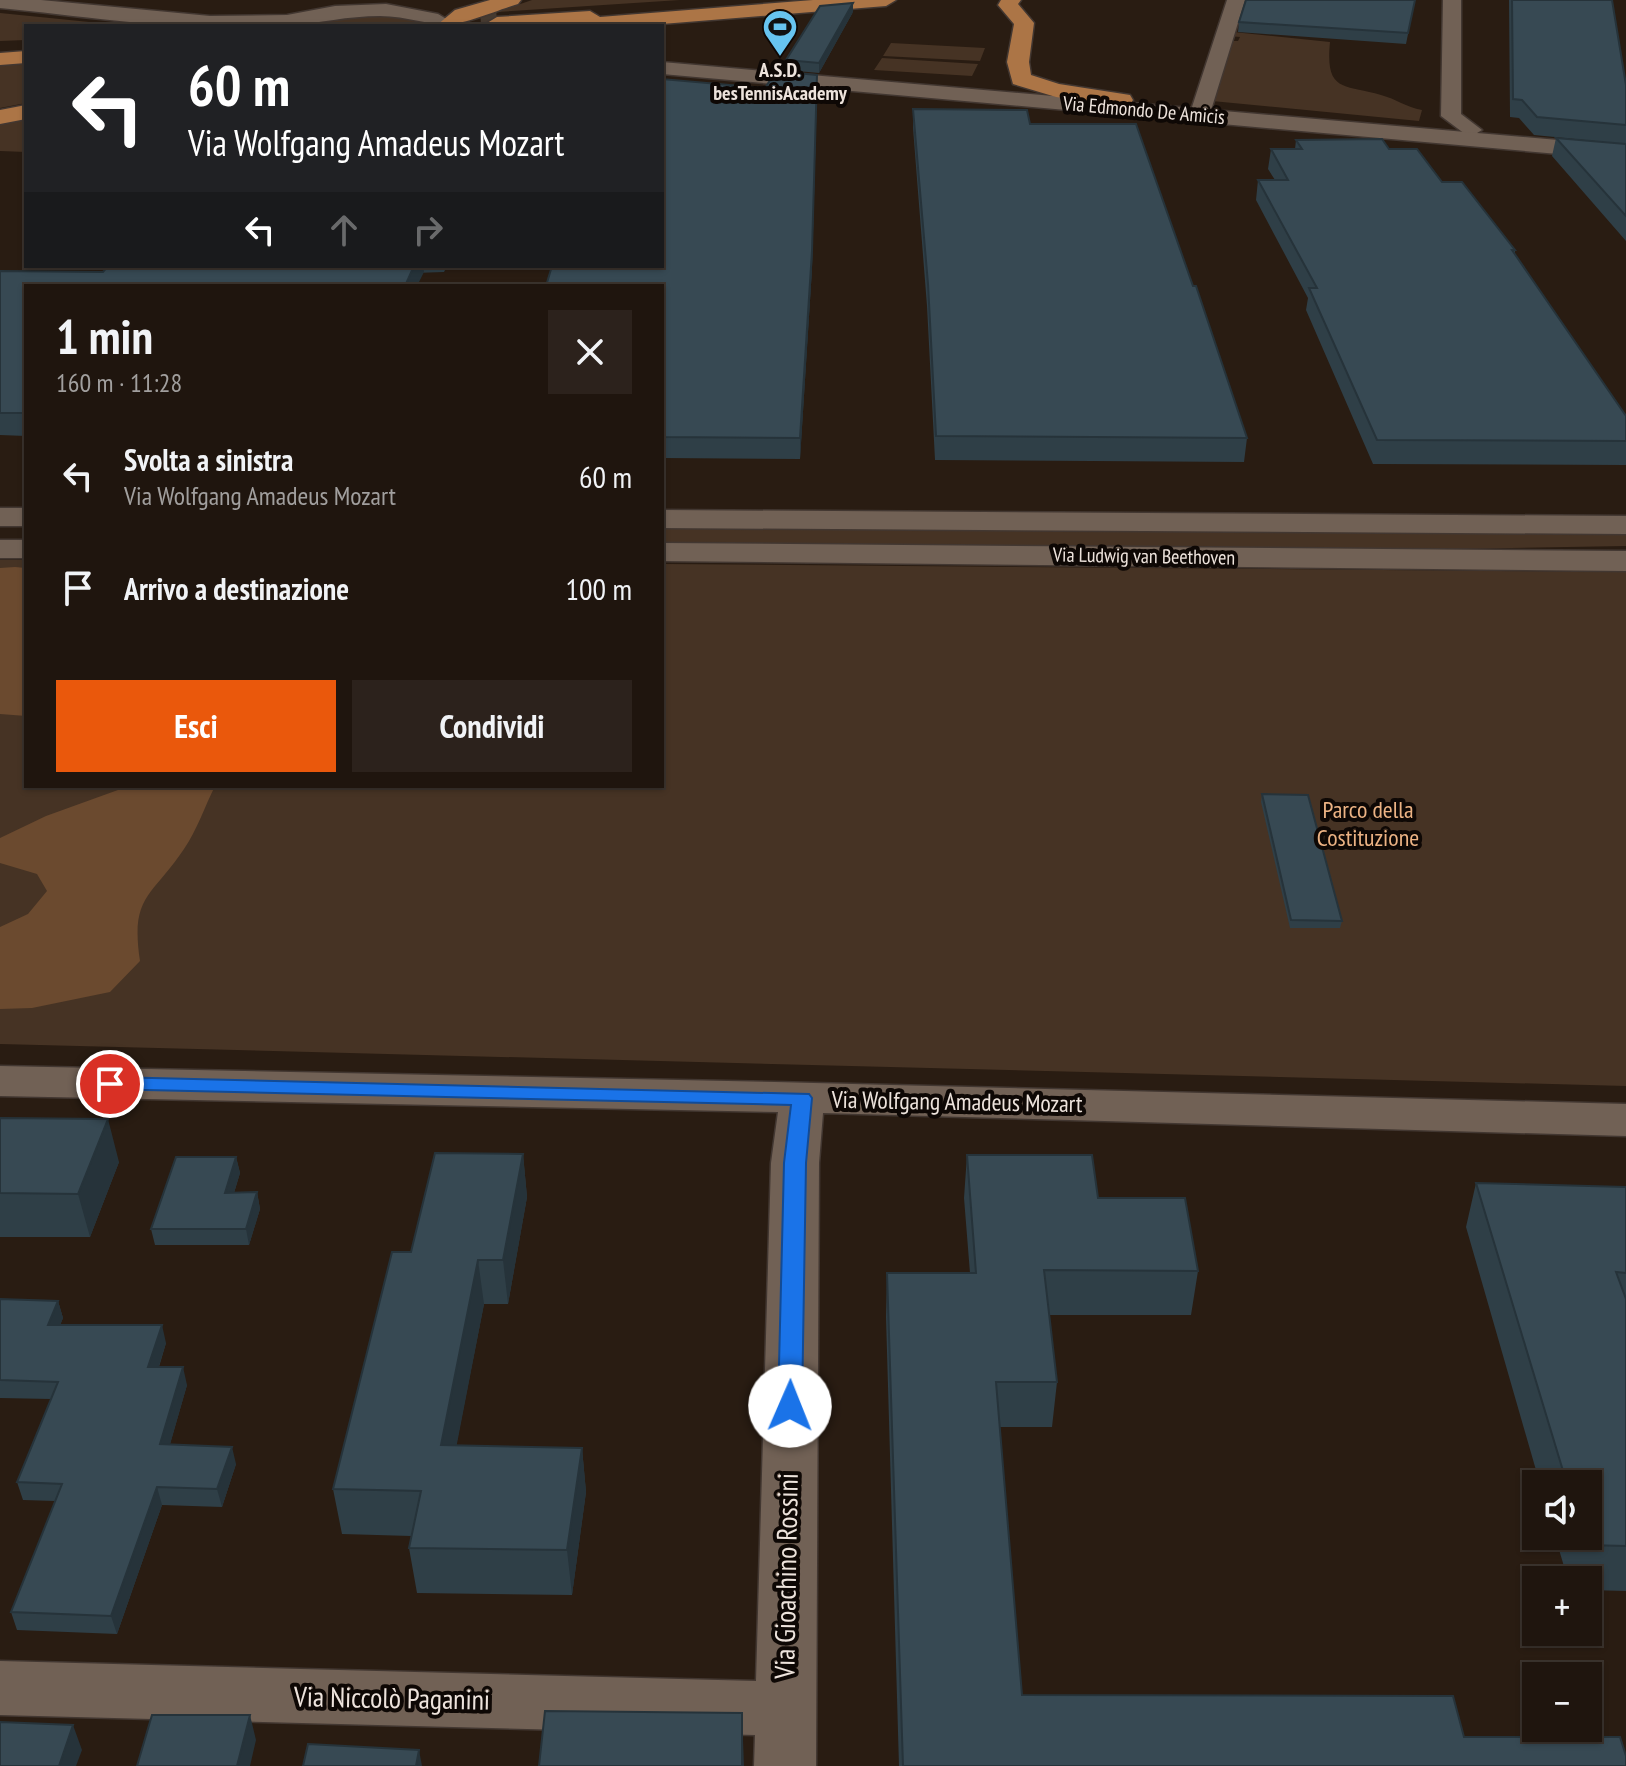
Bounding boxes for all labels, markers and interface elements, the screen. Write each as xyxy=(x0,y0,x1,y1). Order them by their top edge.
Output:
sports icon: A.S.D. besTennisAcademy xyxy=(761,8,799,58)
text: 60 m xyxy=(188,49,290,121)
icon: left xyxy=(56,56,160,160)
place label: A.S.D. besTennisAcademy xyxy=(713,57,848,106)
street label: Via Edmondo De Amicis xyxy=(1061,90,1226,130)
text: Via Wolfgang Amadeus Mozart xyxy=(188,119,565,166)
icon: left xyxy=(238,208,282,252)
icon: ahead xyxy=(322,208,366,252)
icon: right xyxy=(406,208,450,252)
text: 1 min xyxy=(56,305,153,367)
button: close xyxy=(548,310,632,394)
text: 160 m · 11:28 xyxy=(56,366,182,399)
text: Svolta a sinistra xyxy=(124,440,293,479)
icon: left xyxy=(56,454,100,498)
text: 60 m xyxy=(579,457,632,496)
text: Via Wolfgang Amadeus Mozart xyxy=(124,479,396,512)
street label: Via Ludwig van Beethoven xyxy=(1052,541,1235,571)
icon: arrive xyxy=(56,566,100,610)
text: Arrivo a destinazione xyxy=(124,569,349,608)
text: 100 m xyxy=(566,569,632,608)
button: Esci xyxy=(56,680,336,772)
button: Condividi xyxy=(352,680,632,772)
park label: Parco della Costituzione xyxy=(1317,794,1419,853)
pin xyxy=(76,1050,144,1118)
icon: arrive xyxy=(88,1062,132,1106)
street label: Via Wolfgang Amadeus Mozart xyxy=(830,1084,1083,1119)
position arrow xyxy=(748,1364,832,1448)
map controls xyxy=(1522,1470,1602,1742)
button: sound xyxy=(1522,1470,1602,1550)
street label: Via Gioachino Rossini xyxy=(765,1473,806,1680)
button: + xyxy=(1522,1566,1602,1646)
button: − xyxy=(1522,1662,1602,1742)
street label: Via Niccolò Paganini xyxy=(293,1677,490,1718)

